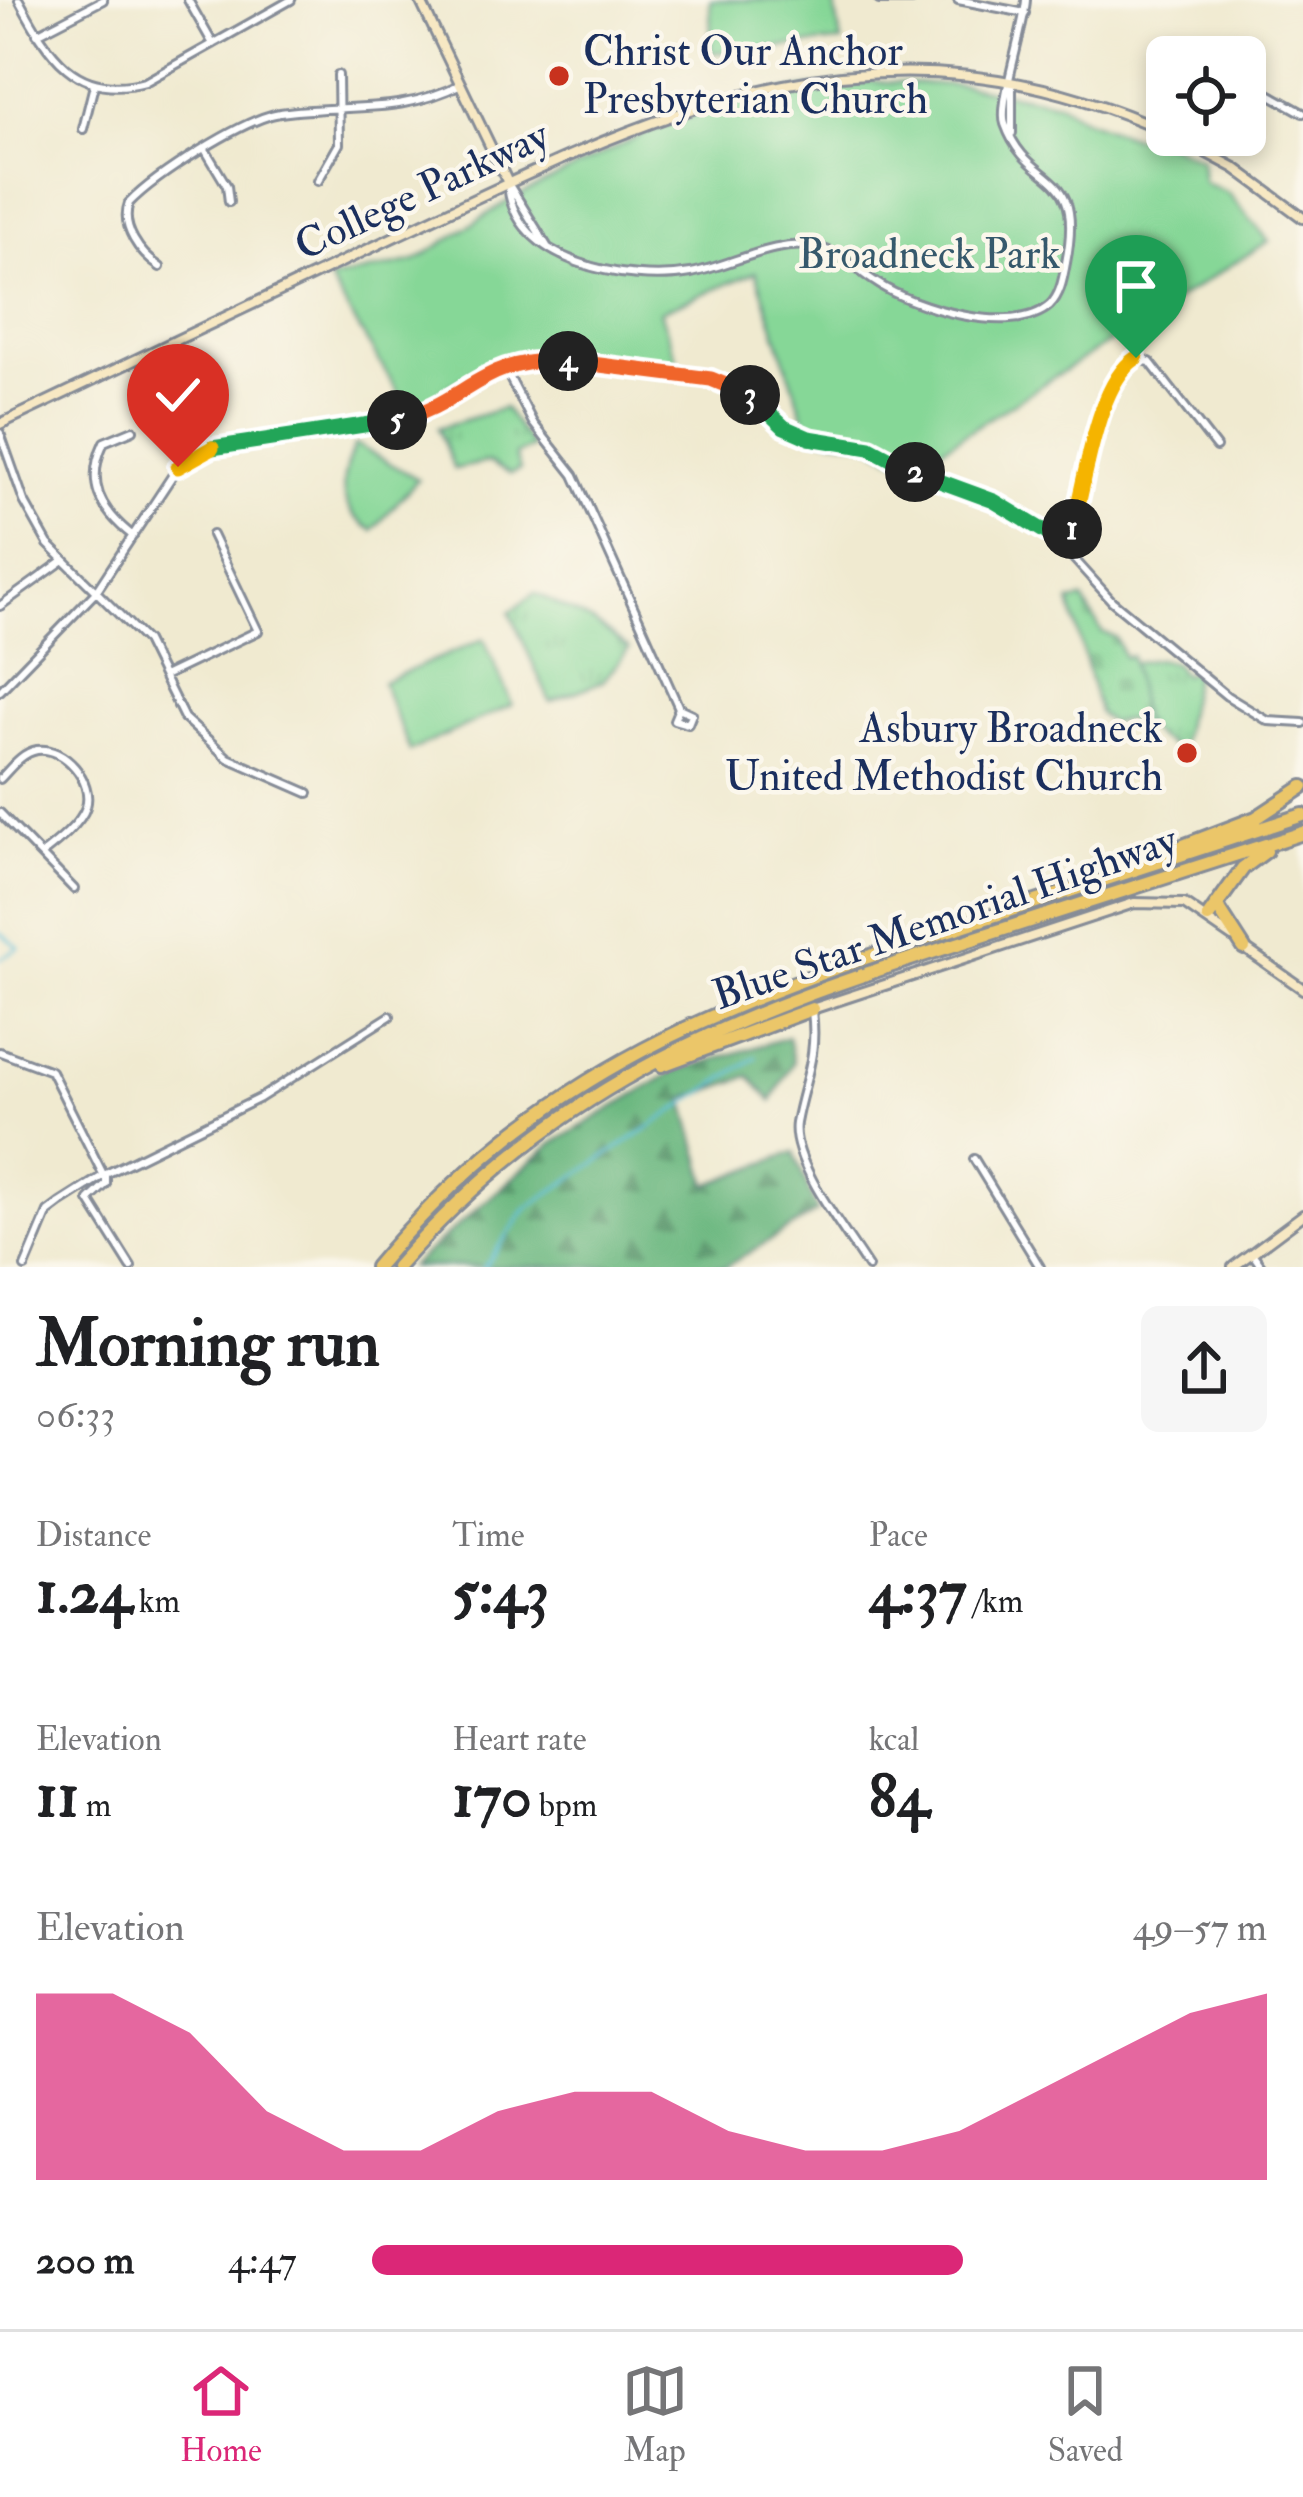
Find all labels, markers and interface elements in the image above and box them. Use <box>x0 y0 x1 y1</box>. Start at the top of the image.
place label: Christ Our Anchor Presbyterian Church <box>583 26 928 126</box>
map controls <box>1146 36 1266 156</box>
button: locate <box>1146 36 1266 156</box>
marker: Christ Our Anchor Presbyterian Church <box>546 63 572 89</box>
street label: College Parkway <box>287 109 558 272</box>
park label: Broadneck Park <box>798 229 1060 281</box>
pin <box>1085 235 1187 358</box>
icon: arrive <box>1103 253 1169 319</box>
pin: 4 <box>538 331 598 391</box>
text: 4 <box>559 340 577 381</box>
pin <box>127 344 229 467</box>
icon: check <box>145 362 211 428</box>
pin: 3 <box>720 365 780 425</box>
text: 3 <box>744 374 756 415</box>
pin: 5 <box>367 390 427 450</box>
text: 5 <box>390 399 404 440</box>
pin: 2 <box>885 442 945 502</box>
text: 2 <box>907 451 923 492</box>
pin: 1 <box>1042 499 1102 559</box>
text: 1 <box>1066 508 1078 549</box>
place label: Asbury Broadneck United Methodist Church <box>725 703 1163 803</box>
marker: Asbury Broadneck United Methodist Church <box>1174 740 1200 766</box>
street label: Blue Star Memorial Highway <box>706 814 1184 1022</box>
text: Morning run <box>36 1303 380 1386</box>
button: share <box>1141 1306 1267 1432</box>
text: 06:33 <box>36 1390 115 1439</box>
text: Distance <box>36 1515 151 1556</box>
text: Time <box>452 1515 524 1556</box>
text: Pace <box>869 1515 928 1556</box>
text: 1.24 <box>36 1556 132 1631</box>
text: 5:43 <box>452 1556 549 1631</box>
text: 4:37 <box>869 1556 966 1631</box>
text: km <box>132 1581 180 1622</box>
text: /km <box>966 1581 1023 1622</box>
text: Elevation <box>36 1719 162 1760</box>
text: Heart rate <box>452 1719 587 1760</box>
text: kcal <box>869 1719 919 1760</box>
text: 11 <box>36 1760 79 1835</box>
text: 170 <box>452 1760 532 1835</box>
text: 84 <box>869 1760 929 1835</box>
text: m <box>79 1785 111 1826</box>
text: bpm <box>532 1785 597 1826</box>
text: Elevation <box>36 1903 185 1952</box>
text: 49–57 m <box>1133 1903 1267 1952</box>
text: 200 m <box>36 2236 134 2285</box>
text: 4:47 <box>228 2236 297 2285</box>
tab: Home <box>180 2358 262 2471</box>
tab: Map <box>622 2358 688 2471</box>
tab: Saved <box>1048 2358 1123 2471</box>

